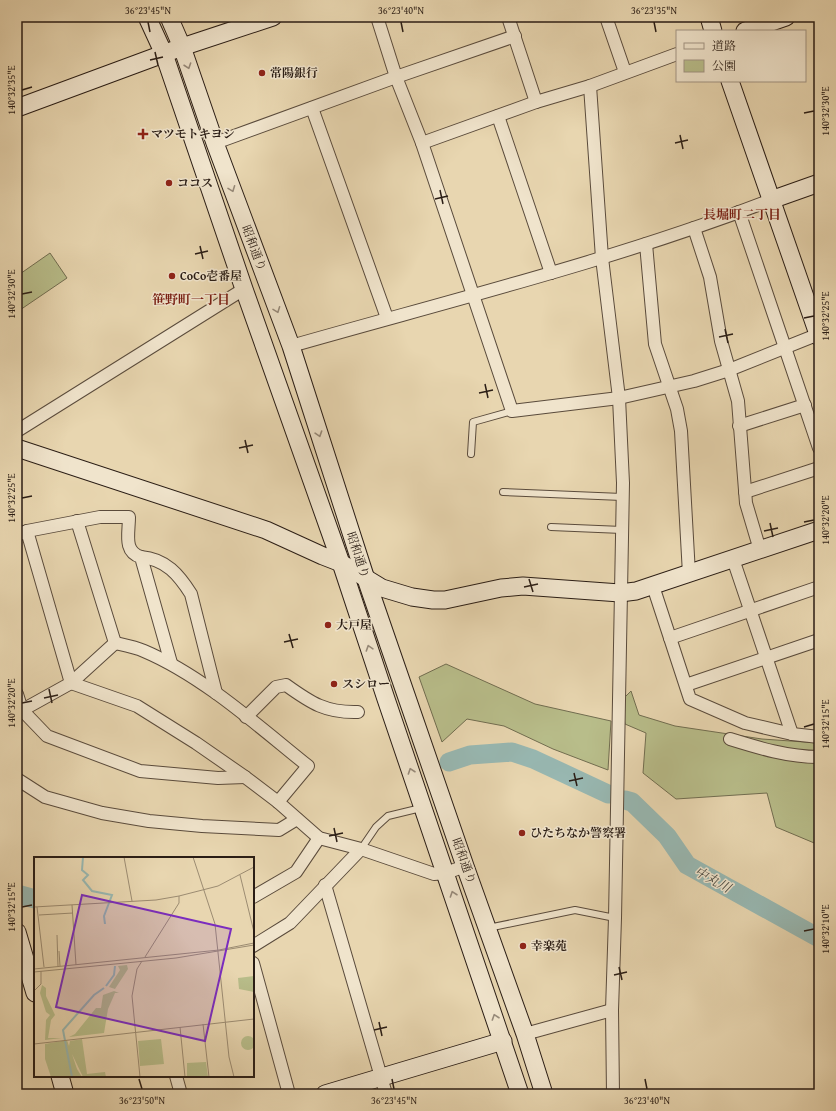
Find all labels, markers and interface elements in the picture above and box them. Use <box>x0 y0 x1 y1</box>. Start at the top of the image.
text: 36°23'45"N <box>125 3 171 18</box>
text: 36°23'40"N <box>378 3 424 18</box>
text: 36°23'35"N <box>631 3 677 18</box>
legend <box>676 30 806 82</box>
text: 道路 <box>712 37 736 54</box>
text: 公園 <box>712 57 736 74</box>
one-way arrow <box>184 63 192 70</box>
place label: 常陽銀行 <box>270 64 318 81</box>
text: 140°32'35"E <box>4 65 19 115</box>
marker: 常陽銀行 <box>257 68 267 78</box>
text: 140°32'30"E <box>818 86 833 136</box>
place label: マツモトキヨシ <box>151 125 235 142</box>
marker: マツモトキヨシ <box>138 129 148 139</box>
place label: ココス <box>177 174 213 191</box>
marker: ココス <box>164 178 174 188</box>
one-way arrow <box>227 185 235 192</box>
district label: 長堀町二丁目 <box>703 205 781 224</box>
street label: 昭和通り <box>238 222 271 273</box>
place label: CoCo壱番屋 <box>180 267 242 284</box>
text: 140°32'30"E <box>4 269 19 319</box>
marker: CoCo壱番屋 <box>167 271 177 281</box>
district label: 笹野町一丁目 <box>152 290 230 309</box>
text: 140°32'25"E <box>818 291 833 341</box>
one-way arrow <box>273 307 281 314</box>
one-way arrow <box>314 430 323 437</box>
text: 140°32'25"E <box>4 473 19 523</box>
text: 140°32'20"E <box>818 495 833 545</box>
street label: 昭和通り <box>343 529 374 580</box>
place label: 大戸屋 <box>336 616 372 633</box>
marker: 大戸屋 <box>323 620 333 630</box>
one-way arrow <box>365 645 374 652</box>
place label: スシロー <box>342 675 390 692</box>
text: 140°32'20"E <box>4 678 19 728</box>
marker: スシロー <box>329 679 339 689</box>
text: 140°32'15"E <box>818 699 833 749</box>
one-way arrow <box>407 768 415 775</box>
place label: ひたちなか警察署 <box>530 824 626 841</box>
marker: ひたちなか警察署 <box>517 828 527 838</box>
street label: 昭和通り <box>448 835 481 886</box>
inset map <box>34 857 254 1077</box>
water label: 中丸川 <box>691 862 736 898</box>
text: 140°32'15"E <box>4 882 19 932</box>
one-way arrow <box>449 891 458 898</box>
text: 140°32'10"E <box>818 904 833 954</box>
place label: 幸楽苑 <box>531 937 567 954</box>
marker: 幸楽苑 <box>518 941 528 951</box>
one-way arrow <box>491 1014 499 1021</box>
text: 36°23'50"N <box>119 1093 165 1108</box>
text: 36°23'45"N <box>371 1093 417 1108</box>
text: 36°23'40"N <box>624 1093 670 1108</box>

